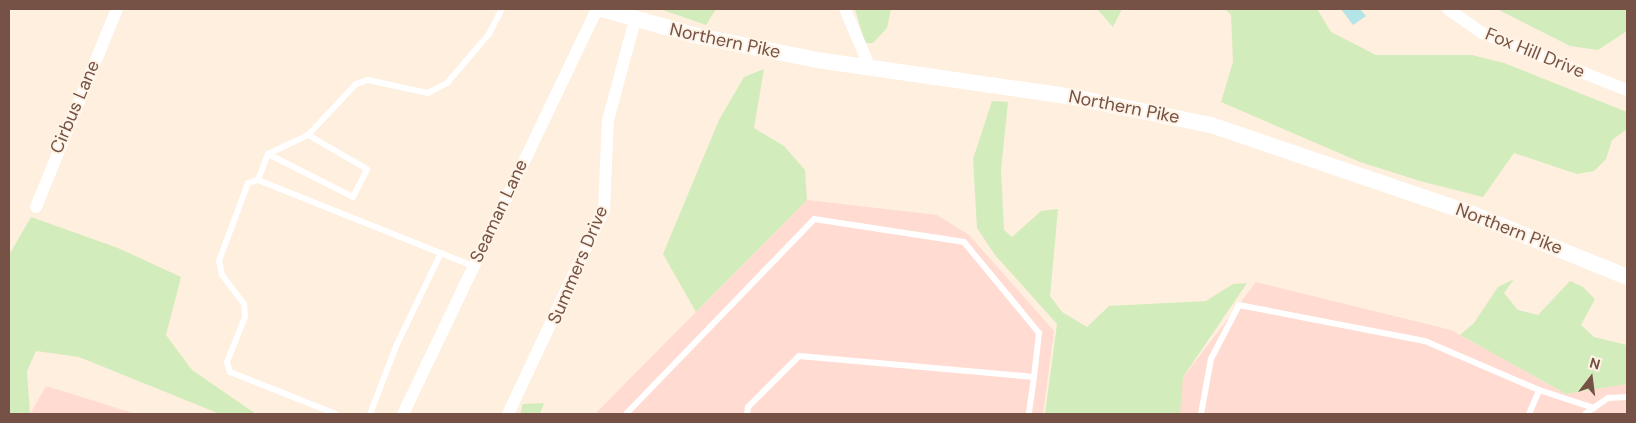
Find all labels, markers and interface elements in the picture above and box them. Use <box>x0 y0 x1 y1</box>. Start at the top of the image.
street label: Northern Pike <box>668 19 782 63</box>
street label: Fox Hill Drive <box>1482 23 1588 83</box>
street label: Cirbus Lane <box>46 57 104 157</box>
street label: Northern Pike <box>1067 86 1181 128</box>
street label: Seaman Lane <box>466 156 532 266</box>
street label: Northern Pike <box>1453 199 1565 259</box>
street label: Summers Drive <box>543 203 613 327</box>
north arrow <box>1566 353 1616 403</box>
text: N <box>1588 353 1602 374</box>

